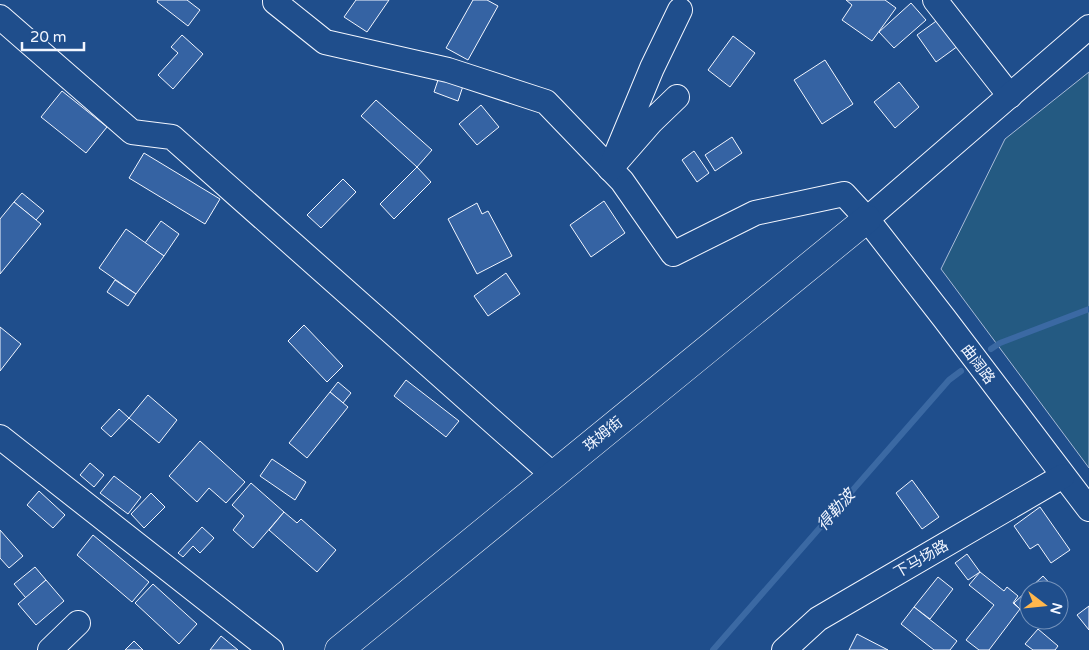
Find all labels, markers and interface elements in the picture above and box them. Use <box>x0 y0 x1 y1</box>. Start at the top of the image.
scale bar <box>22 20 85 52</box>
text: 20 m <box>30 28 67 46</box>
street label: 曲阔路 <box>957 341 999 387</box>
street label: 珠姆街 <box>580 413 626 455</box>
water label: 得勒波 <box>813 483 861 535</box>
street label: 下马场路 <box>891 536 951 582</box>
north arrow <box>1019 580 1069 630</box>
text: N <box>1046 601 1066 616</box>

